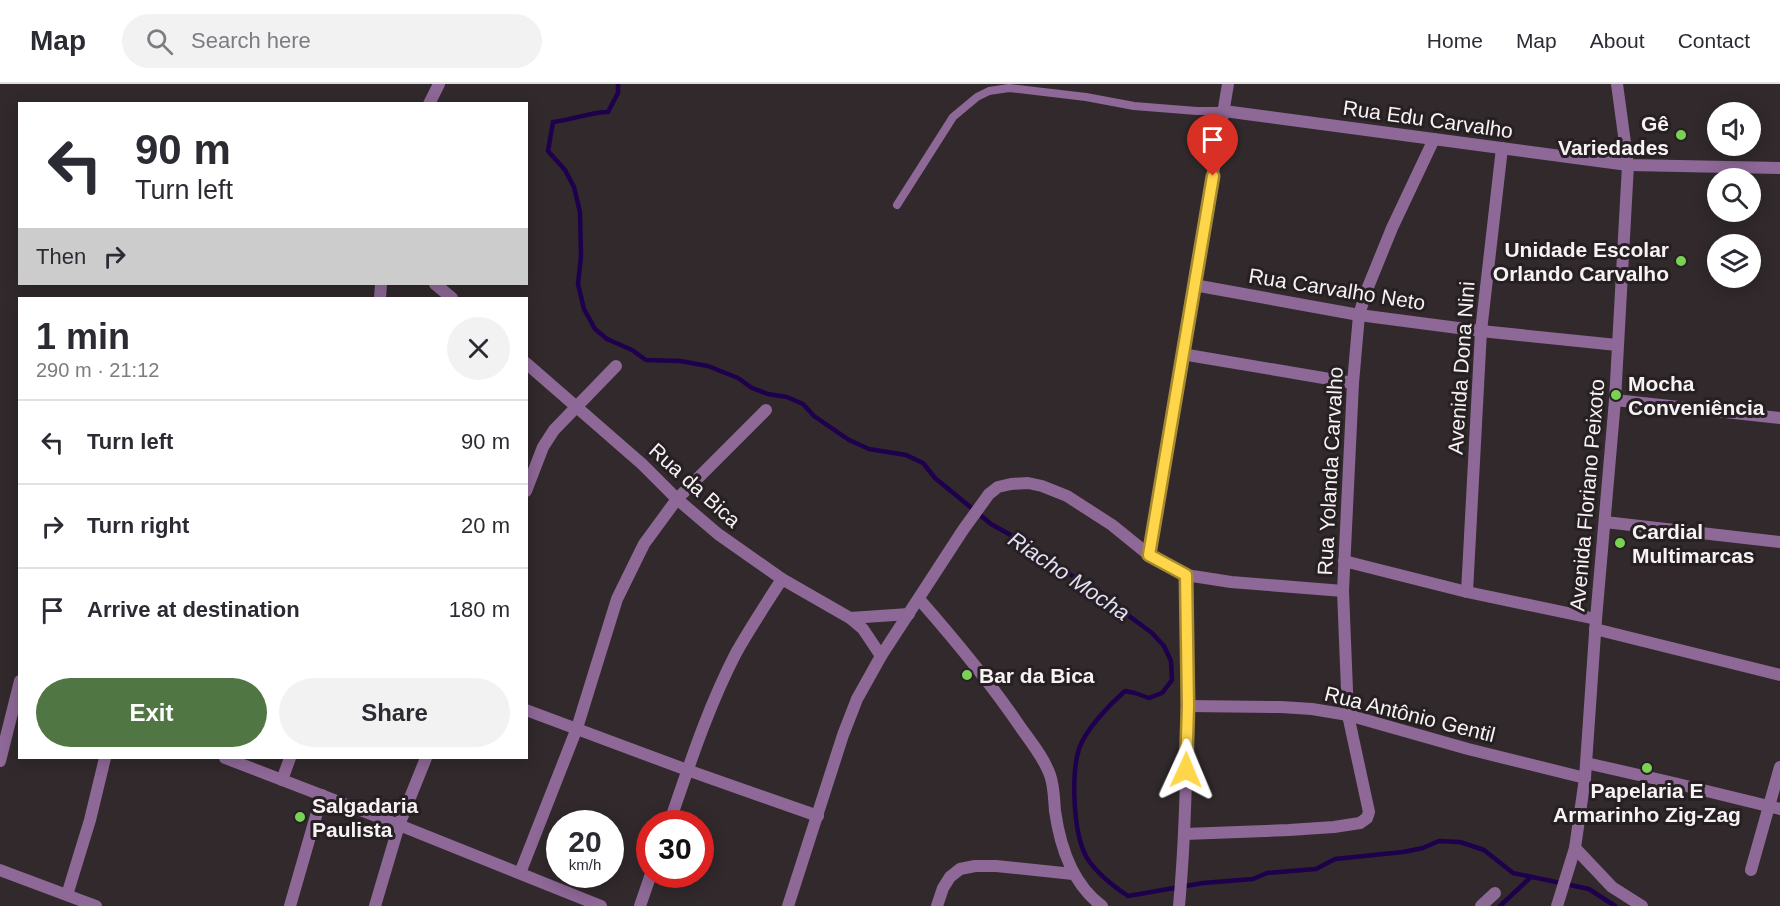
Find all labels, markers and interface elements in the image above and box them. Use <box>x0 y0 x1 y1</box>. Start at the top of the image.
search box <box>122 14 542 68</box>
text: Map <box>30 25 86 56</box>
icon: search <box>143 25 176 58</box>
text: Search here <box>191 28 311 53</box>
text: Home <box>1427 29 1483 52</box>
text: Map <box>1516 29 1557 52</box>
text: About <box>1590 29 1645 52</box>
text: Contact <box>1678 29 1750 52</box>
street label: Rua Edu Carvalho <box>1341 96 1515 142</box>
map controls <box>1707 102 1761 288</box>
button: sound <box>1707 102 1761 156</box>
place label: Gê Variedades <box>1558 112 1669 159</box>
pin <box>1187 114 1238 176</box>
icon: arrive <box>1196 123 1229 156</box>
icon: left <box>36 126 114 204</box>
text: 90 m <box>135 126 231 173</box>
marker: Gê Variedades <box>1674 128 1688 142</box>
button: search <box>1707 168 1761 222</box>
text: Turn left <box>135 175 233 205</box>
button: layers <box>1707 234 1761 288</box>
place label: Unidade Escolar Orlando Carvalho <box>1493 238 1669 285</box>
icon: right <box>98 240 131 273</box>
text: Then <box>36 244 86 269</box>
marker: Unidade Escolar Orlando Carvalho <box>1674 254 1688 268</box>
street label: Rua Carvalho Neto <box>1247 264 1427 314</box>
street label: Avenida Dona Nini <box>1443 281 1479 455</box>
text: 1 min <box>36 316 130 357</box>
button: close <box>447 317 510 380</box>
text: 290 m · 21:12 <box>36 359 159 381</box>
street label: Rua Yolanda Carvalho <box>1313 366 1347 576</box>
place label: Mocha Conveniência <box>1628 372 1765 419</box>
street label: Avenida Floriano Peixoto <box>1565 378 1609 612</box>
marker: Mocha Conveniência <box>1609 388 1623 402</box>
icon: left <box>36 426 69 459</box>
text: Turn left <box>87 429 173 454</box>
text: 90 m <box>461 429 510 454</box>
street label: Rua da Bica <box>645 438 745 532</box>
icon: right <box>36 510 69 543</box>
text: Turn right <box>87 513 189 538</box>
text: 20 m <box>461 513 510 538</box>
place label: Cardial Multimarcas <box>1632 520 1755 567</box>
water label: Riacho Mocha <box>1004 526 1134 626</box>
marker: Cardial Multimarcas <box>1613 536 1627 550</box>
icon: arrive <box>36 594 69 627</box>
text: Arrive at destination <box>87 597 300 622</box>
text: 180 m <box>449 597 510 622</box>
place label: Bar da Bica <box>979 664 1095 687</box>
marker: Bar da Bica <box>960 668 974 682</box>
button: Exit <box>36 678 267 747</box>
button: Share <box>279 678 510 747</box>
street label: Rua Antônio Gentil <box>1322 682 1498 746</box>
position arrow <box>1154 738 1218 802</box>
marker: Papelaria E Armarinho Zig-Zag <box>1640 761 1654 775</box>
place label: Papelaria E Armarinho Zig-Zag <box>1553 779 1741 826</box>
place label: Salgadaria Paulista <box>312 794 419 841</box>
marker: Salgadaria Paulista <box>293 810 307 824</box>
speed limit sign: 30 <box>636 810 714 888</box>
text: 20 <box>568 825 602 858</box>
text: km/h <box>569 856 601 873</box>

